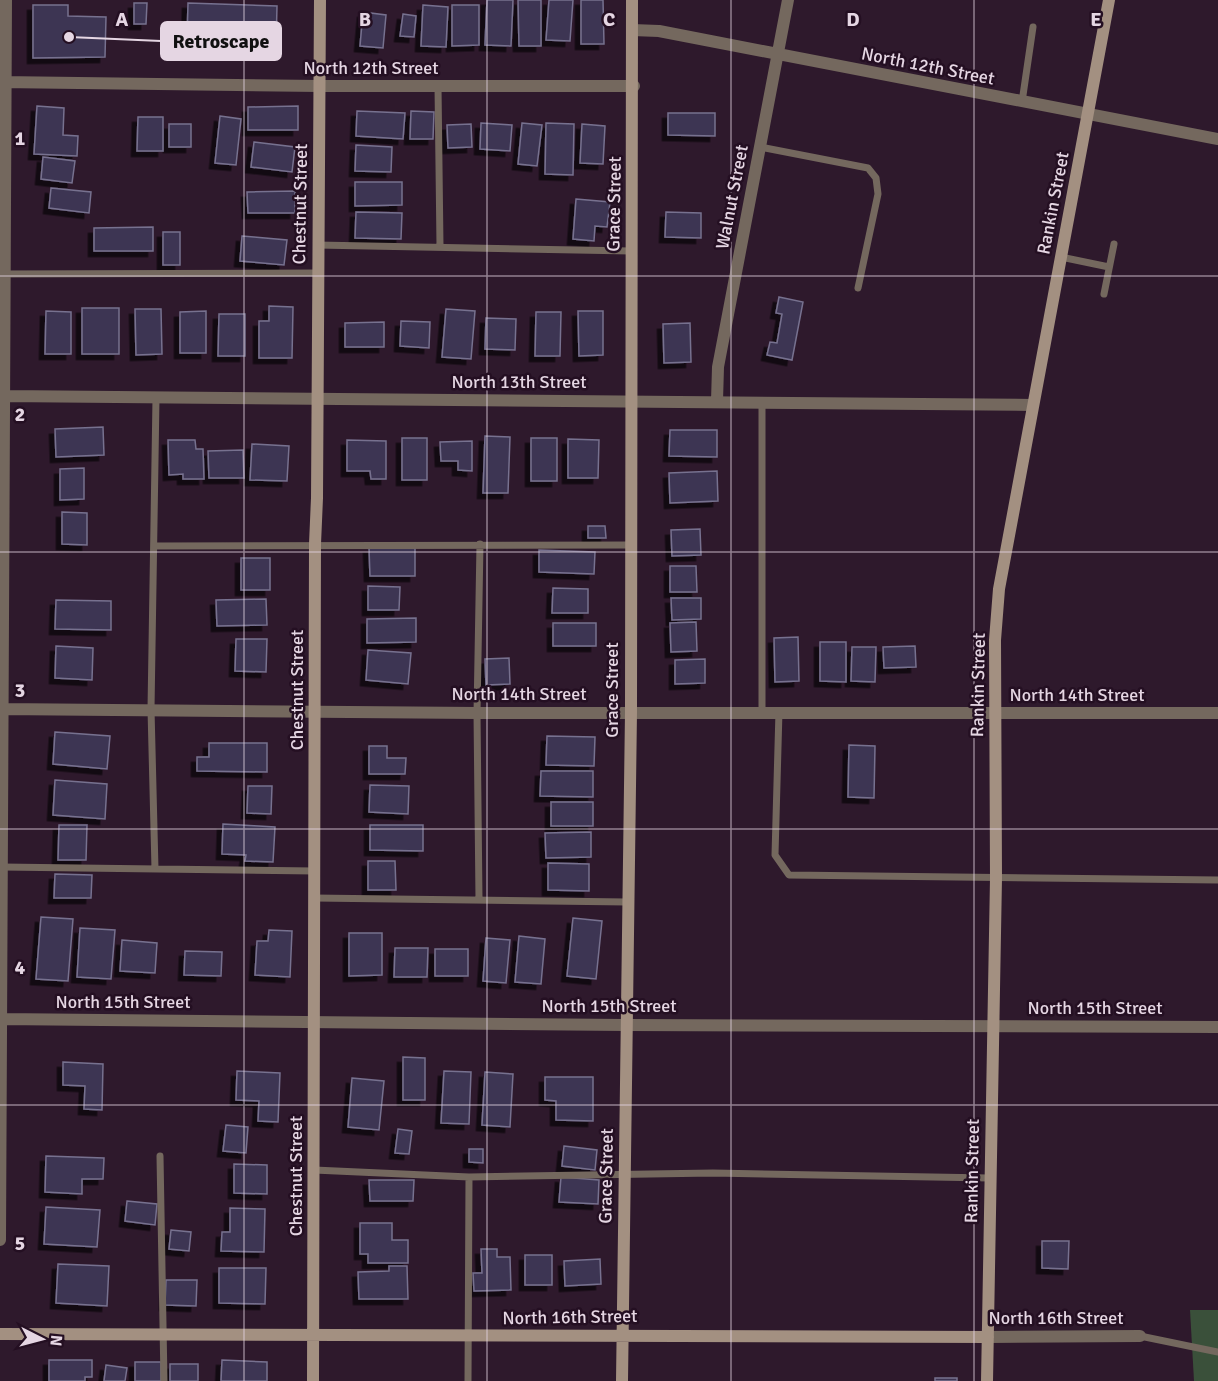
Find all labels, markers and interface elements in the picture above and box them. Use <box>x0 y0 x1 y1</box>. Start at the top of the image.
text: A <box>116 7 129 32</box>
text: B <box>359 7 371 32</box>
text: C <box>603 7 615 32</box>
text: D <box>846 7 860 32</box>
text: E <box>1090 7 1102 32</box>
callout: Retroscape <box>161 22 281 60</box>
text: Retroscape <box>173 29 269 54</box>
street label: North 12th Street <box>860 42 996 90</box>
street label: North 12th Street <box>303 57 439 79</box>
text: 1 <box>15 126 26 151</box>
street label: Chestnut Street <box>288 143 312 265</box>
street label: Walnut Street <box>711 143 753 251</box>
street label: Rankin Street <box>1032 150 1074 256</box>
street label: Grace Street <box>602 156 626 252</box>
street label: North 13th Street <box>451 371 587 393</box>
text: 2 <box>15 402 25 427</box>
street label: Chestnut Street <box>286 630 308 750</box>
street label: Rankin Street <box>966 633 990 737</box>
street label: Grace Street <box>601 642 623 738</box>
text: 3 <box>15 678 25 703</box>
street label: North 14th Street <box>451 683 587 705</box>
street label: North 14th Street <box>1009 684 1145 706</box>
text: 4 <box>15 955 26 980</box>
street label: North 15th Street <box>55 991 191 1013</box>
street label: North 15th Street <box>541 995 677 1017</box>
street label: North 15th Street <box>1027 997 1163 1019</box>
street label: Chestnut Street <box>285 1116 307 1236</box>
street label: Rankin Street <box>960 1119 984 1223</box>
street label: Grace Street <box>594 1128 618 1224</box>
text: 5 <box>15 1231 25 1256</box>
street label: North 16th Street <box>502 1305 638 1329</box>
street label: North 16th Street <box>988 1307 1124 1329</box>
north arrow <box>12 1309 72 1369</box>
text: N <box>45 1334 66 1347</box>

